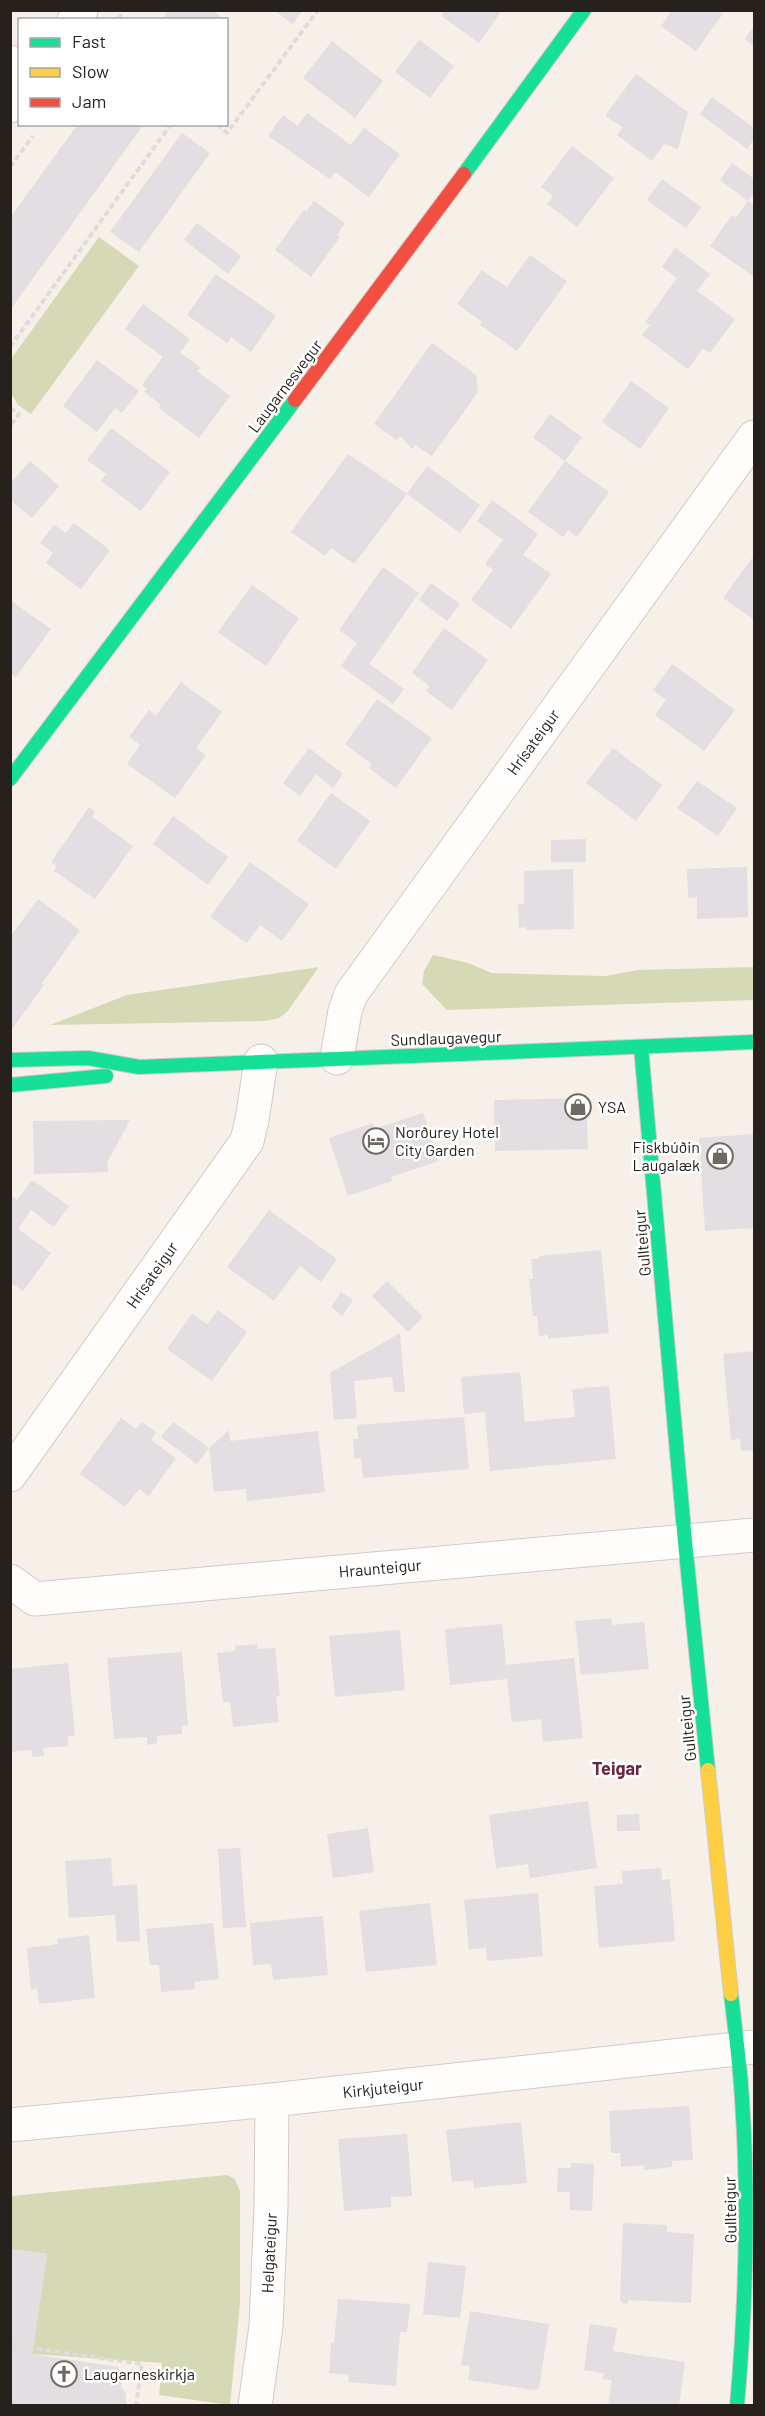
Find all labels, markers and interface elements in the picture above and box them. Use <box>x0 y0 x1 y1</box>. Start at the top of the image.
legend <box>18 18 228 126</box>
text: Fast <box>72 30 106 52</box>
text: Slow <box>72 60 109 82</box>
text: Jam <box>72 90 106 112</box>
street label: Laugarnesvegur <box>244 335 326 436</box>
street label: Hrísateigur <box>502 705 563 778</box>
street label: Sundlaugavegur <box>390 1026 502 1049</box>
shop icon: YSA <box>563 1092 593 1122</box>
place label: YSA <box>598 1097 626 1116</box>
place label: Norðurey Hotel City Garden <box>395 1122 499 1159</box>
hotel icon: Norðurey Hotel City Garden <box>361 1126 391 1156</box>
place label: Fiskbúðin Laugalæk <box>632 1137 700 1174</box>
shop icon: Fiskbúðin Laugalæk <box>705 1141 735 1171</box>
street label: Gullteigur <box>629 1209 654 1277</box>
street label: Hrísateigur <box>122 1238 181 1312</box>
street label: Hraunteigur <box>338 1554 422 1581</box>
street label: Gullteigur <box>674 1694 699 1762</box>
district label: Teigar <box>592 1757 642 1779</box>
street label: Kirkjuteigur <box>341 2074 425 2101</box>
street label: Gullteigur <box>719 2176 740 2244</box>
street label: Helgateigur <box>257 2212 280 2294</box>
church icon: Laugarneskirkja <box>49 2359 79 2389</box>
place label: Laugarneskirkja <box>84 2364 195 2383</box>

